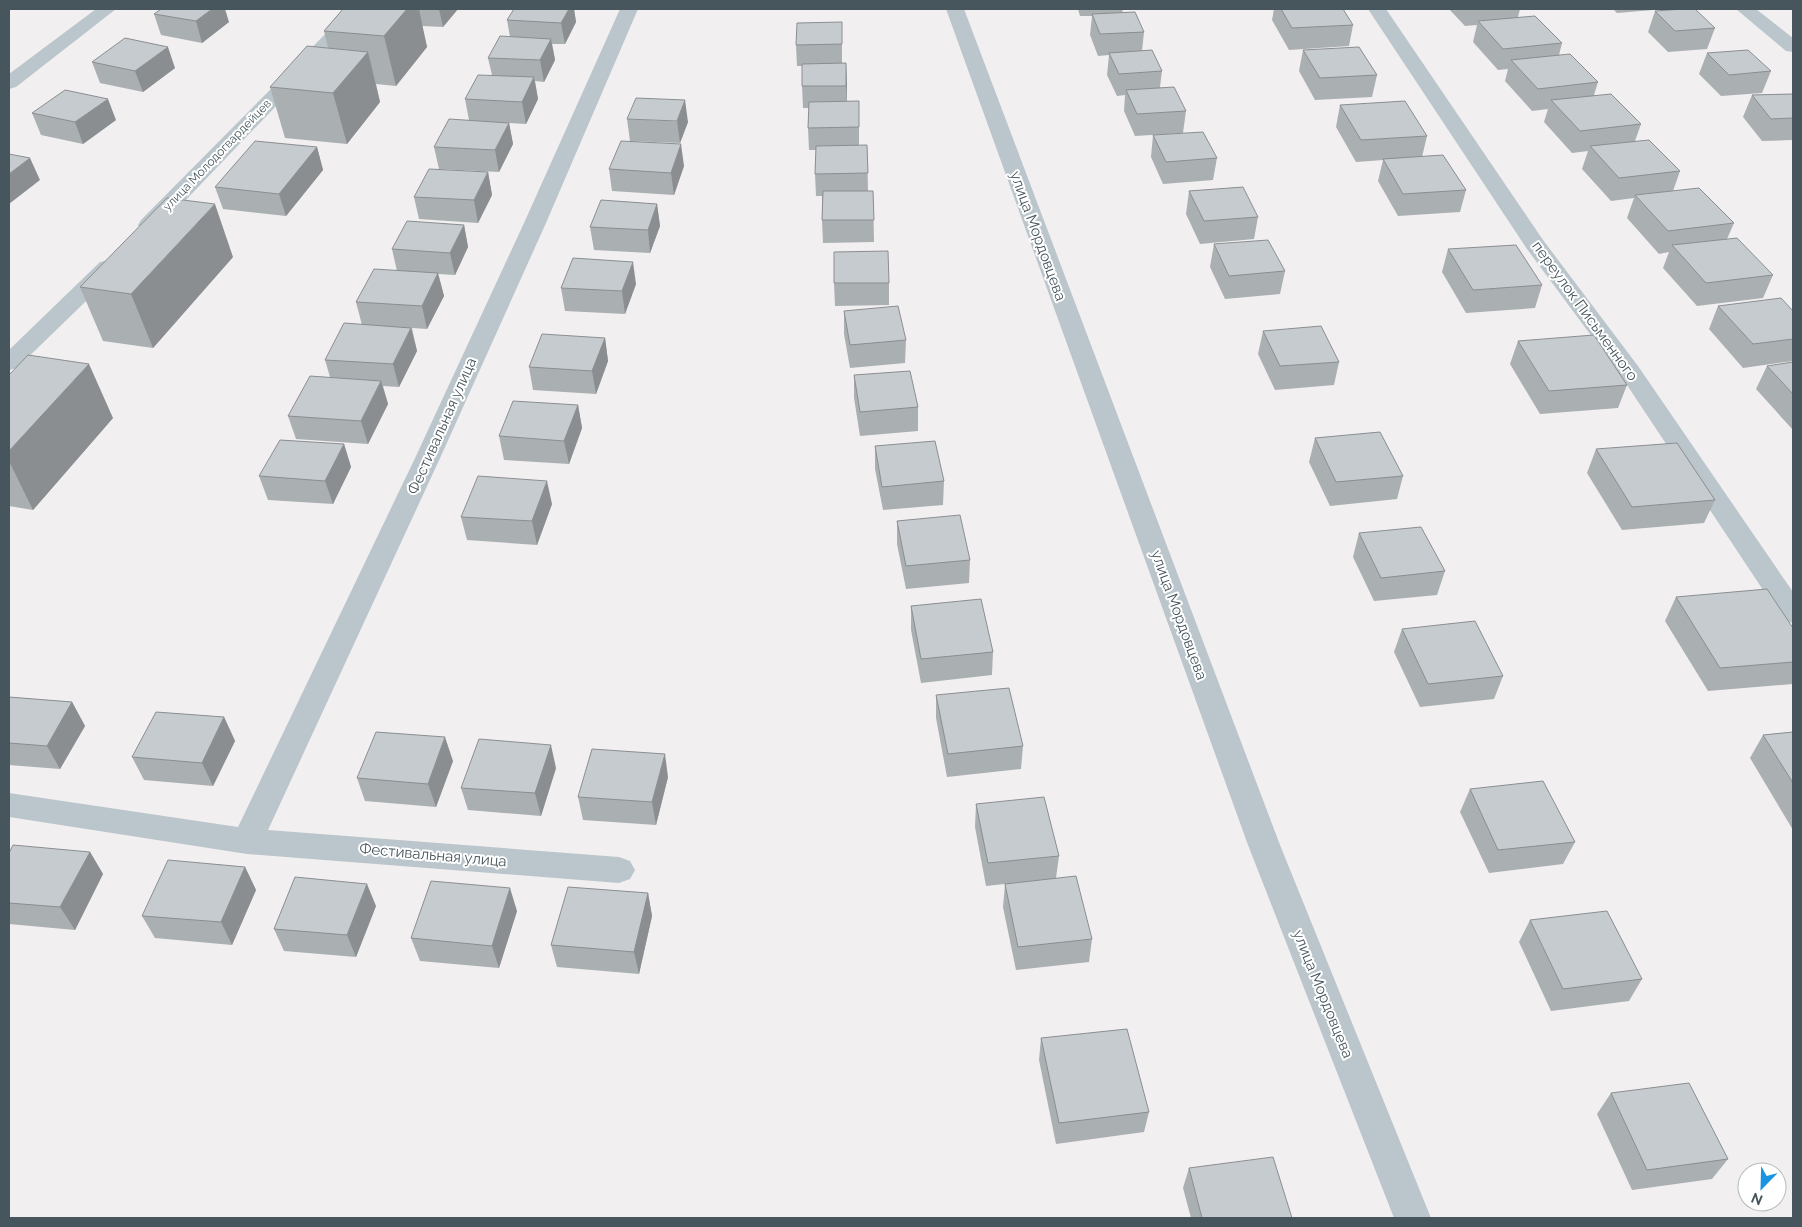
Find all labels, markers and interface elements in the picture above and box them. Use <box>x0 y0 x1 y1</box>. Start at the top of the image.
street label: улица Молодогвардейцев <box>160 96 274 214</box>
street label: улица Мордовцева <box>1006 169 1070 303</box>
street label: переулок Письменного <box>1528 238 1642 384</box>
street label: Фестивальная улица <box>404 355 480 497</box>
street label: улица Мордовцева <box>1147 548 1211 682</box>
street label: Фестивальная улица <box>359 840 507 870</box>
street label: улица Мордовцева <box>1289 927 1357 1061</box>
north arrow <box>1737 1162 1787 1212</box>
text: N <box>1749 1190 1765 1208</box>

